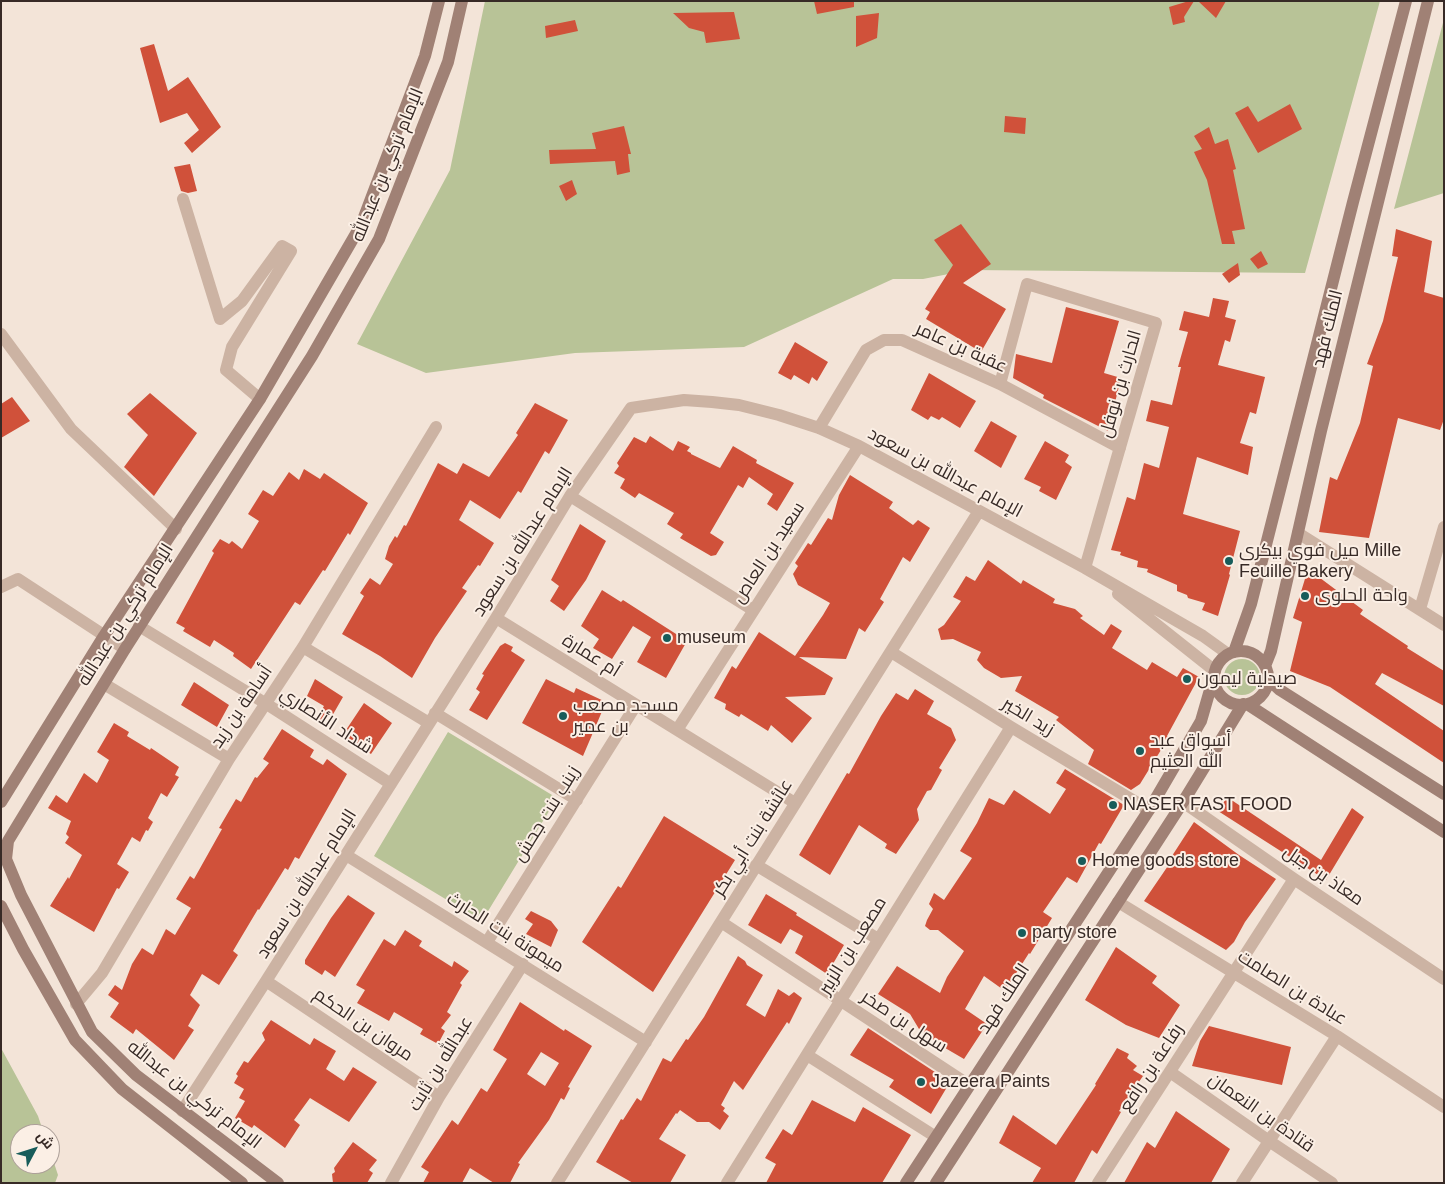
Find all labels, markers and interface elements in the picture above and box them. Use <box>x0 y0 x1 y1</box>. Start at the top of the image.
street label: الإمام تركي بن عبدالله <box>347 85 429 245</box>
street label: الملك فهد <box>1308 288 1348 370</box>
street label: عقبة بن عامر <box>912 318 1010 378</box>
street label: الحارث بن نوفل <box>1095 328 1147 440</box>
street label: الإمام عبدالله بن سعود <box>864 423 1026 523</box>
street label: الإمام عبدالله بن سعود <box>468 463 578 621</box>
street label: سعيد بن العاص <box>728 498 810 608</box>
street label: الإمام تركي بن عبدالله <box>73 540 179 690</box>
place label: ميل فوي بيكري Mille Feuille Bakery <box>1239 540 1401 582</box>
marker: ميل فوي بيكري Mille Feuille Bakery <box>1223 555 1235 567</box>
place label: واحة الحلوى <box>1315 585 1408 607</box>
marker: واحة الحلوى <box>1299 590 1311 602</box>
place label: museum <box>677 627 746 649</box>
street label: أم عمارة <box>558 630 624 682</box>
marker: museum <box>661 632 673 644</box>
street label: أسامة بن زيد <box>206 662 278 752</box>
place label: صيدلية ليمون <box>1197 668 1297 690</box>
marker: صيدلية ليمون <box>1181 673 1193 685</box>
street label: شداد الأنصاري <box>276 683 376 759</box>
street label: زيد الخير <box>998 693 1058 741</box>
place label: مسجد مصعب بن عمير <box>573 695 679 738</box>
marker: مسجد مصعب بن عمير <box>557 710 569 722</box>
place label: أسواق عبد الله العثيم <box>1150 730 1231 772</box>
marker: أسواق عبد الله العثيم <box>1134 745 1146 757</box>
street label: زينب بنت جحش <box>509 762 585 866</box>
street label: عائشة بنت أبي بكر <box>708 775 798 901</box>
place label: NASER FAST FOOD <box>1123 794 1292 816</box>
marker: NASER FAST FOOD <box>1107 799 1119 811</box>
street label: الإمام عبدالله بن سعود <box>252 805 362 963</box>
street label: معاذ بن جبل <box>1279 841 1367 911</box>
place label: Home goods store <box>1092 850 1239 872</box>
marker: Home goods store <box>1076 855 1088 867</box>
street label: ميمونة بنت الحارث <box>442 888 568 978</box>
street label: مصعب بن الزبير <box>814 893 892 999</box>
place label: party store <box>1032 922 1117 944</box>
marker: party store <box>1016 927 1028 939</box>
street label: عبادة بن الصامت <box>1233 946 1351 1030</box>
street label: الملك فهد <box>973 960 1035 1038</box>
street label: مروان بن الحكم <box>309 984 417 1066</box>
street label: سهل بن صخر <box>857 986 951 1058</box>
street label: عبدالله بن ثابت <box>404 1013 478 1115</box>
street label: رفاعة بن رافع <box>1115 1020 1189 1116</box>
street label: الإمام تركي بن عبدالله <box>123 1036 265 1154</box>
street label: قتادة بن النعمان <box>1204 1069 1318 1157</box>
place label: Jazeera Paints <box>931 1071 1050 1093</box>
marker: Jazeera Paints <box>915 1076 927 1088</box>
north arrow <box>10 1124 60 1174</box>
text: ش <box>34 1128 58 1152</box>

